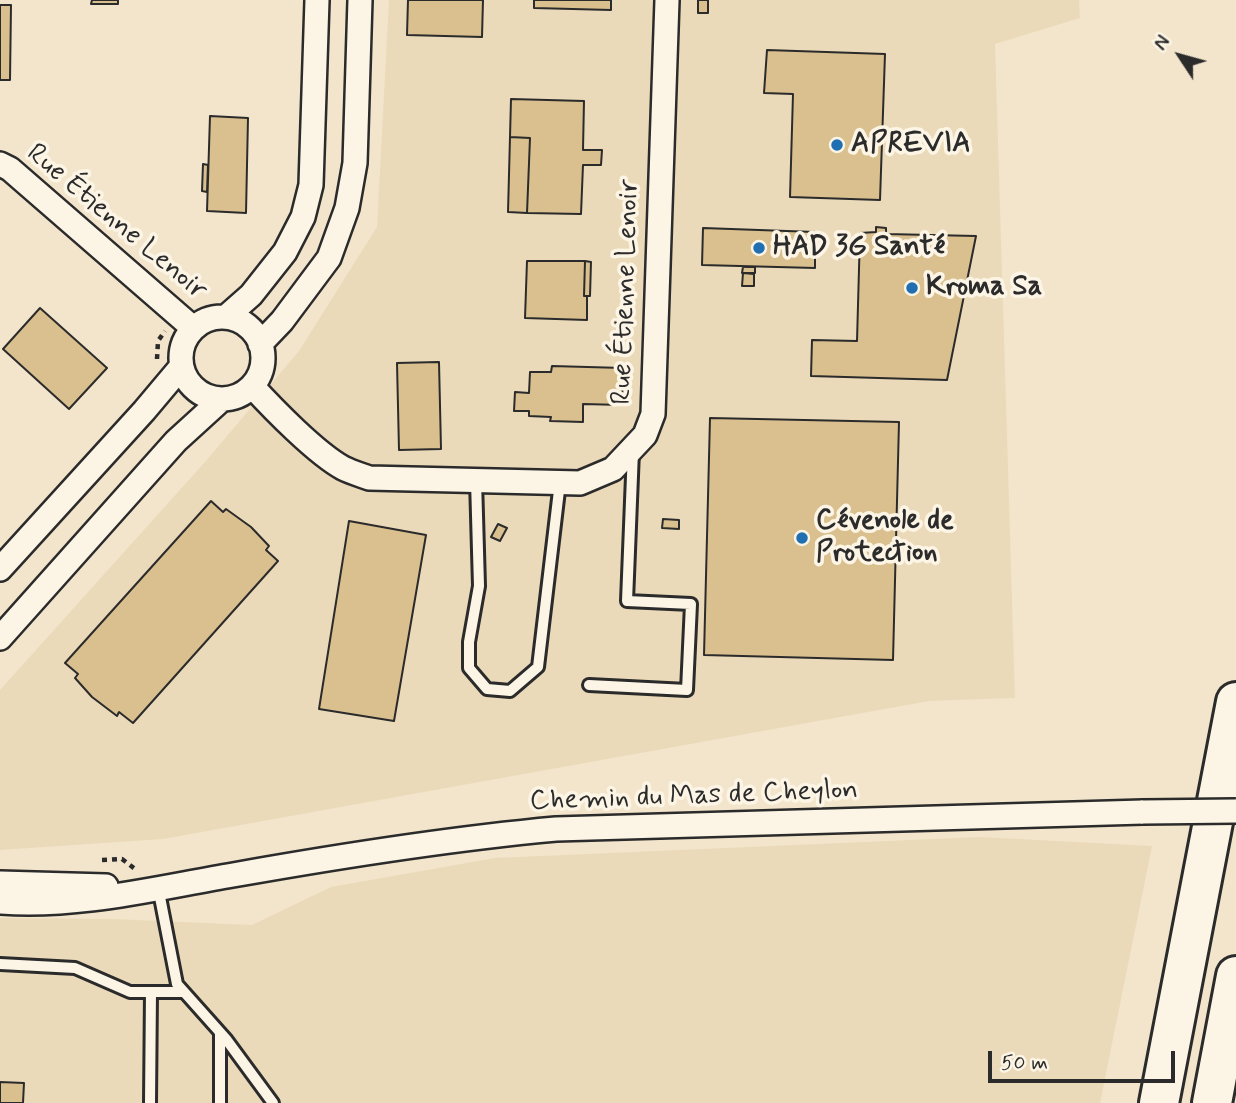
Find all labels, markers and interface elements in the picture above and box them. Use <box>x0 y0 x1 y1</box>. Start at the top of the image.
north arrow <box>1145 21 1215 91</box>
text: N <box>1149 31 1176 56</box>
place label: APREVIA <box>851 128 971 162</box>
marker: APREVIA <box>829 137 845 153</box>
street label: Rue Étienne Lenoir <box>19 138 213 308</box>
street label: Rue Étienne Lenoir <box>606 179 648 405</box>
place label: HAD 3G Santé <box>773 231 945 265</box>
marker: HAD 3G Santé <box>751 240 767 256</box>
place label: Kroma Sa <box>926 271 1042 305</box>
marker: Kroma Sa <box>904 280 920 296</box>
place label: Cévenole de Protection <box>816 505 954 571</box>
marker: Cévenole de Protection <box>794 530 810 546</box>
street label: Chemin du Mas de Cheylon <box>529 774 859 820</box>
scale bar <box>991 1036 1178 1080</box>
text: 50 m <box>1001 1049 1048 1077</box>

